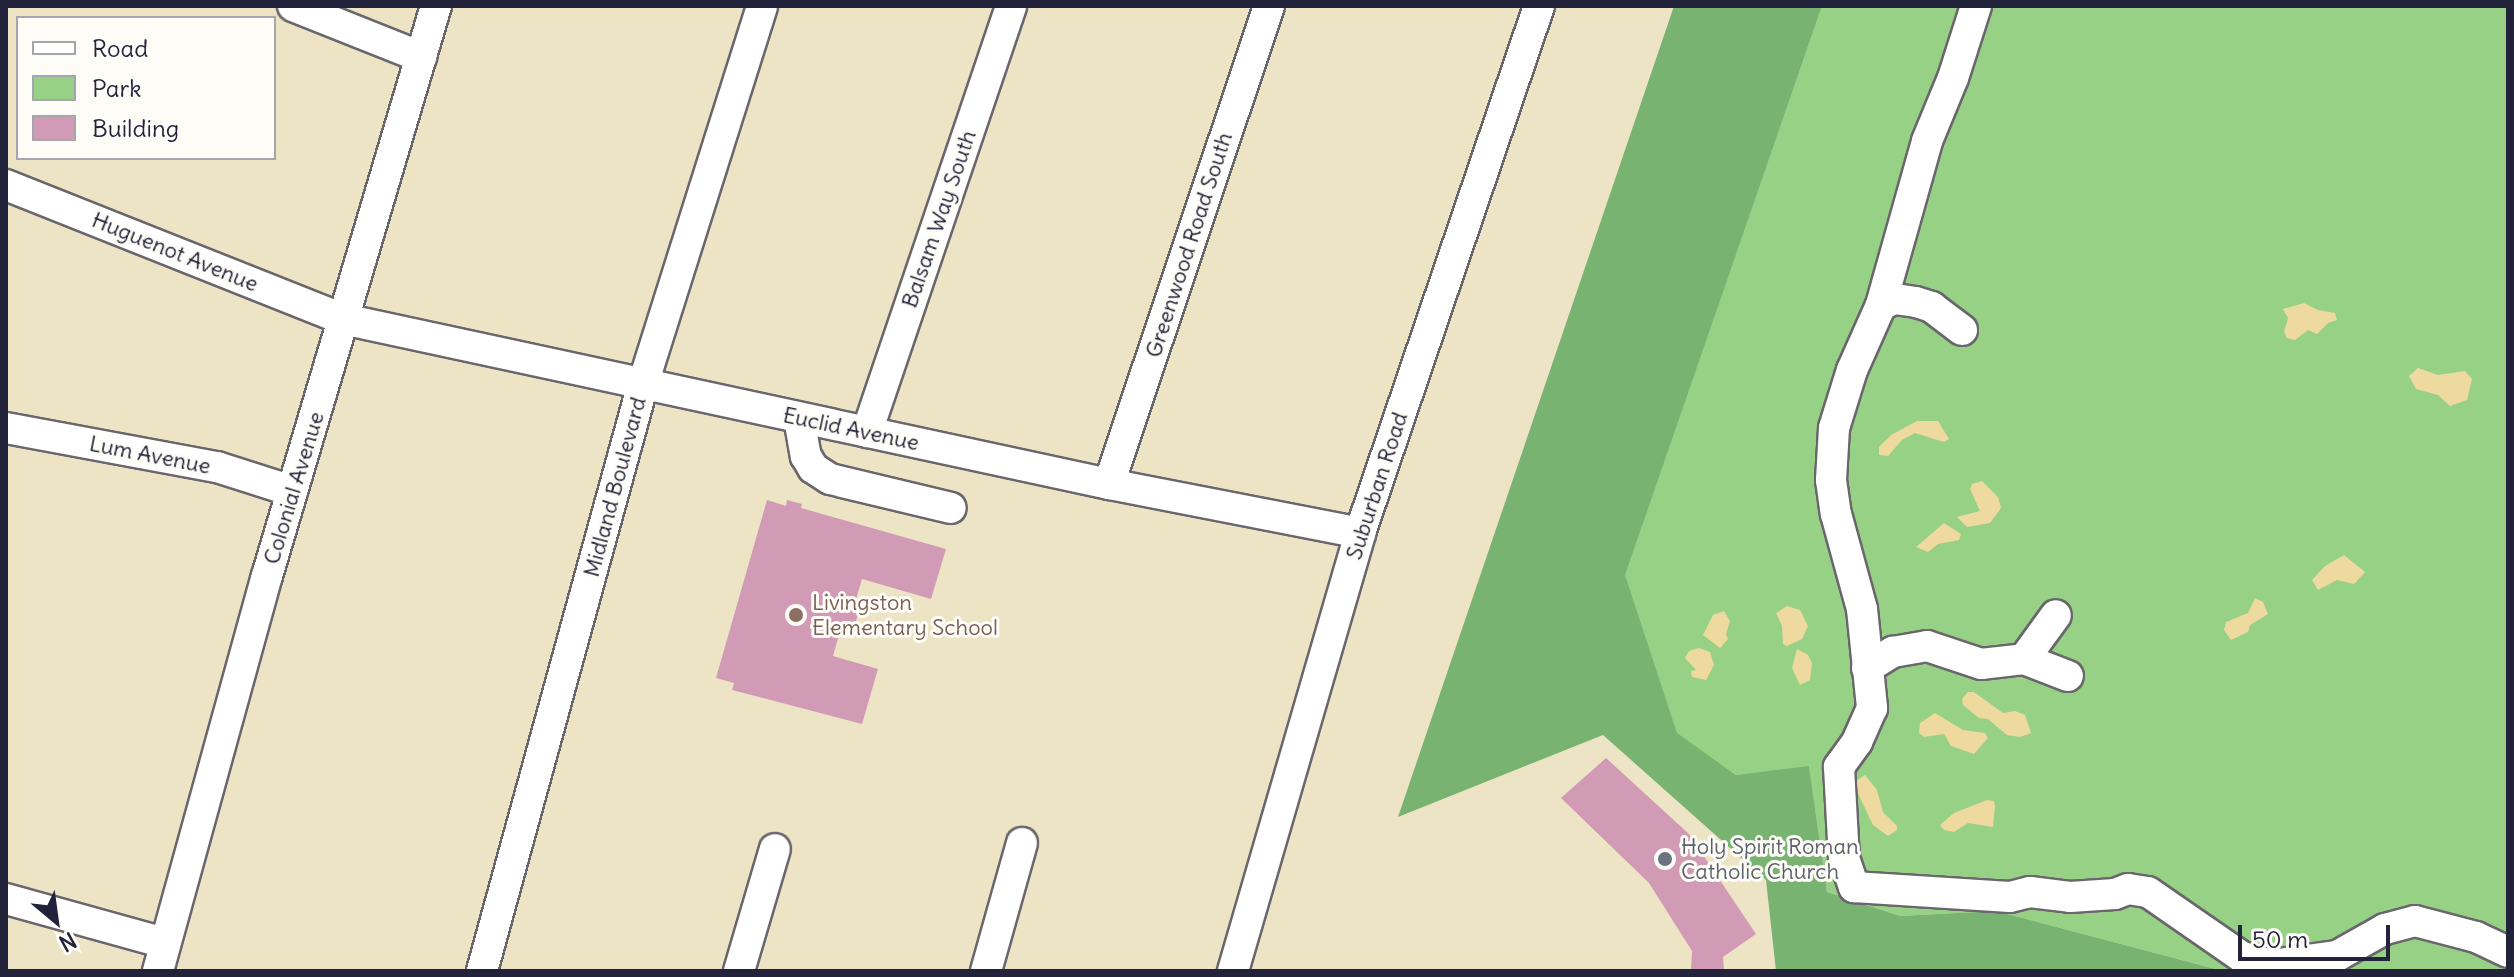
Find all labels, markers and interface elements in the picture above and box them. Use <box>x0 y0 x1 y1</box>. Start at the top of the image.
legend <box>16 16 276 160</box>
text: Road <box>92 33 148 63</box>
text: Park <box>92 73 142 103</box>
text: Building <box>92 113 179 143</box>
street label: Balsam Way South <box>896 127 982 311</box>
street label: Greenwood Road South <box>1140 129 1238 361</box>
street label: Huguenot Avenue <box>88 207 262 297</box>
street label: Midland Boulevard <box>578 394 652 580</box>
street label: Euclid Avenue <box>781 402 921 456</box>
street label: Colonial Avenue <box>258 409 330 567</box>
street label: Suburban Road <box>1341 409 1413 563</box>
street label: Lum Avenue <box>87 430 213 480</box>
place label: Livingston Elementary School <box>812 589 998 640</box>
marker: Livingston Elementary School <box>787 606 805 624</box>
place label: Holy Spirit Roman Catholic Church <box>1681 833 1859 884</box>
marker: Holy Spirit Roman Catholic Church <box>1656 850 1674 868</box>
north arrow <box>16 881 96 961</box>
scale bar <box>2242 909 2394 959</box>
text: 50 m <box>2252 924 2308 954</box>
text: N <box>54 926 81 958</box>

